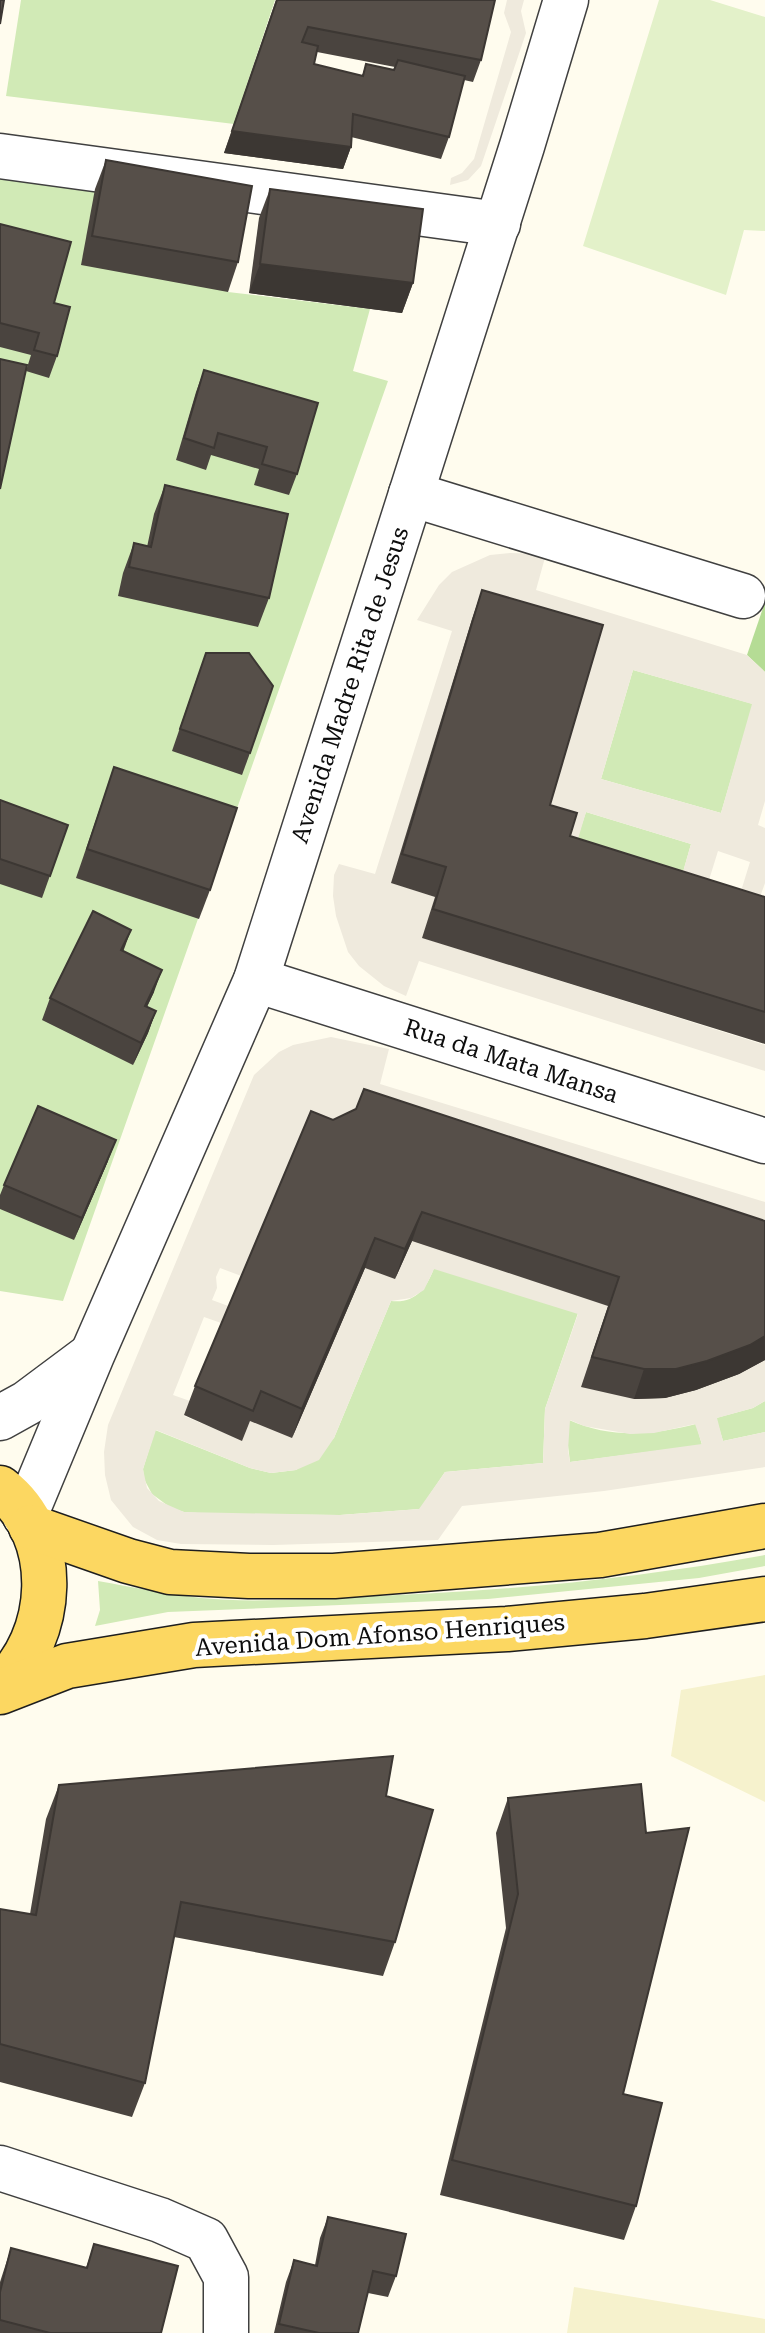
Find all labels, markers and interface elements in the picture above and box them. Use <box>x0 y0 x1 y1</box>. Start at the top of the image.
street label: Avenida Madre Rita de Jesus <box>286 523 414 847</box>
street label: Rua da Mata Mansa <box>400 1013 622 1109</box>
street label: Avenida Dom Afonso Henriques <box>194 1608 566 1662</box>

